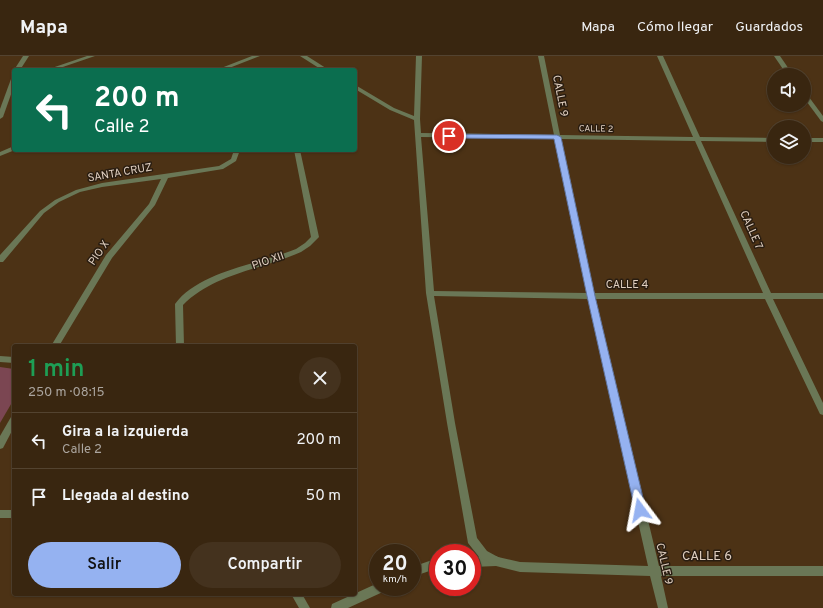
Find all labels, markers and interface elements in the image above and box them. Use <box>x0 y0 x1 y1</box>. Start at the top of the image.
text: Mapa <box>20 16 68 40</box>
text: Mapa <box>581 19 615 36</box>
text: Cómo llegar <box>637 19 713 36</box>
text: Guardados <box>735 19 803 36</box>
map controls <box>767 68 811 164</box>
button: sound <box>767 68 811 112</box>
street label: CALLE 9 <box>549 74 571 118</box>
text: 200 m <box>94 81 180 117</box>
icon: left <box>28 84 80 136</box>
text: Calle 2 <box>94 116 149 139</box>
pin <box>432 119 466 153</box>
button: layers <box>767 120 811 164</box>
street label: CALLE 2 <box>579 123 613 135</box>
icon: arrive <box>438 125 460 147</box>
street label: SANTA CRUZ <box>87 160 153 186</box>
street label: CALLE 7 <box>736 208 766 252</box>
street label: PIO X <box>85 238 113 268</box>
street label: PIO XII <box>250 249 286 273</box>
street label: CALLE 4 <box>606 278 648 292</box>
text: 1 min <box>28 355 85 385</box>
button: close <box>299 357 341 399</box>
text: 250 m · 08:15 <box>28 385 105 401</box>
text: Gira a la izquierda <box>62 423 189 442</box>
icon: left <box>28 430 50 452</box>
text: 200 m <box>296 431 341 450</box>
text: Calle 2 <box>62 442 102 458</box>
icon: arrive <box>28 486 50 508</box>
text: Llegada al destino <box>62 487 189 506</box>
text: 50 m <box>306 487 341 506</box>
position arrow <box>619 489 661 531</box>
button: Salir <box>28 542 181 588</box>
button: Compartir <box>189 542 341 588</box>
street label: CALLE 9 <box>652 542 676 586</box>
speed limit sign: 30 <box>429 544 481 596</box>
street label: CALLE 6 <box>682 549 732 565</box>
text: 20 <box>382 552 408 578</box>
text: km/h <box>383 573 407 586</box>

